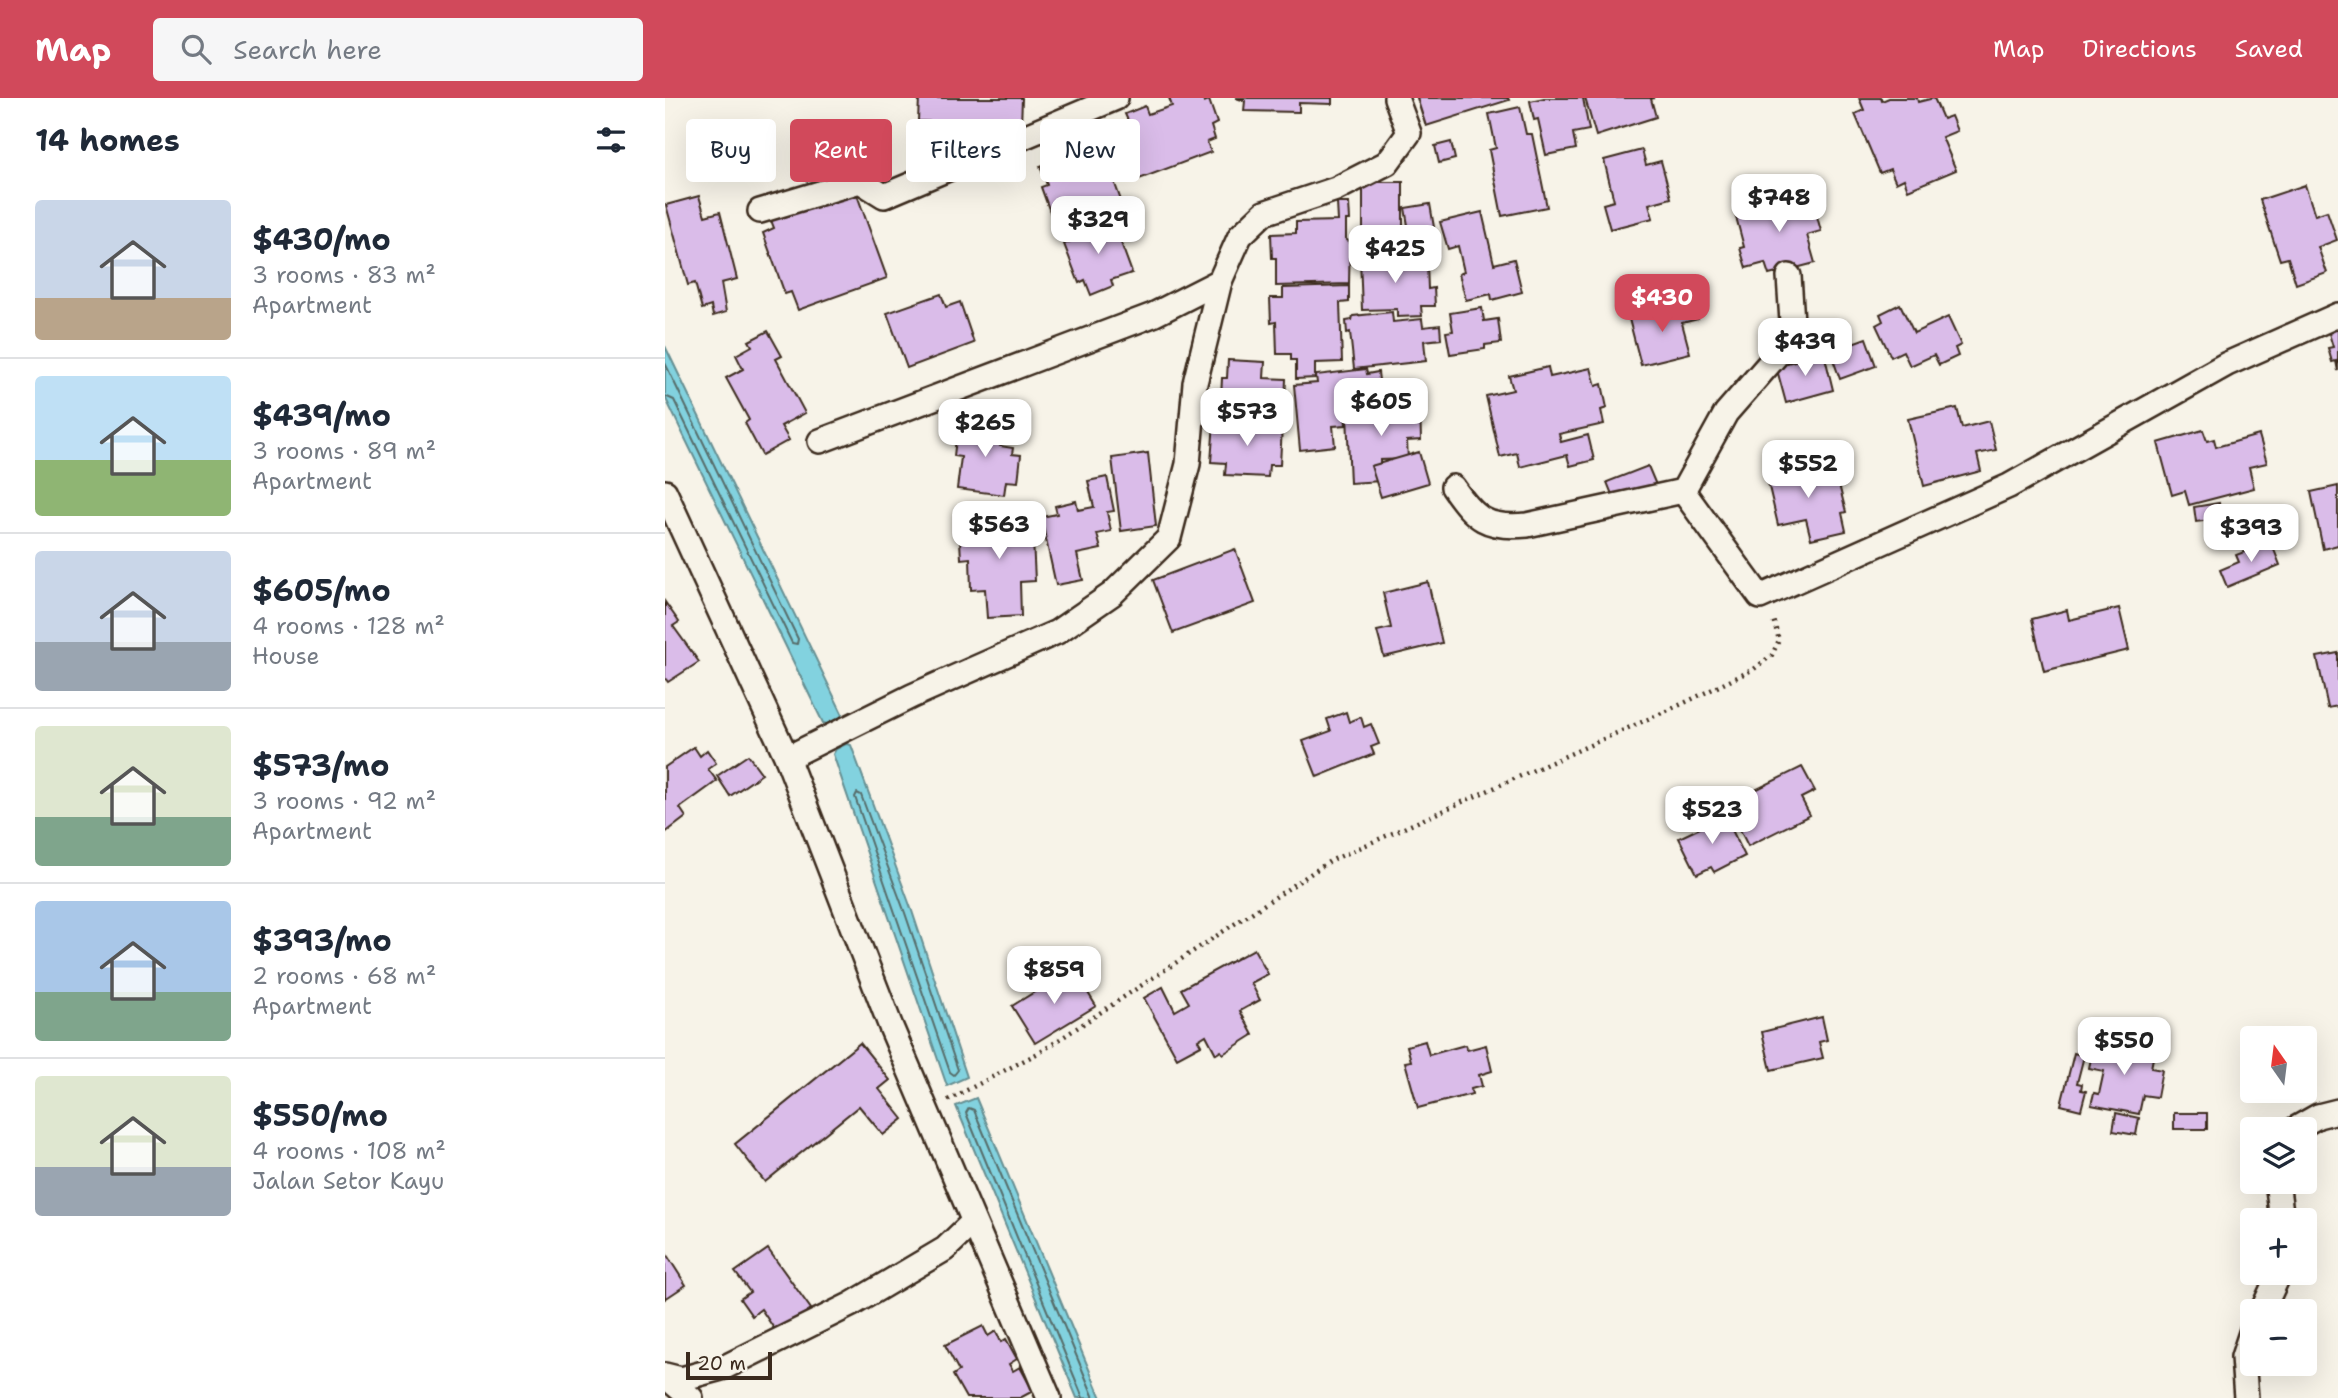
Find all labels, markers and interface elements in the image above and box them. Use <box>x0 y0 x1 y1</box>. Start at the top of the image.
search box <box>153 18 643 81</box>
text: Map <box>35 27 111 72</box>
icon: search <box>177 30 215 68</box>
text: Search here <box>233 32 382 67</box>
text: Map <box>1993 33 2044 65</box>
text: Directions <box>2082 33 2197 65</box>
text: Saved <box>2235 33 2303 65</box>
chip: Buy <box>686 119 776 182</box>
chip: Rent <box>790 119 892 182</box>
chip: Filters <box>906 119 1026 182</box>
chip: New <box>1040 119 1140 182</box>
text: 14 homes <box>35 120 180 161</box>
icon: filters <box>592 121 630 159</box>
pin: $748 <box>1738 174 1820 234</box>
text: $748 <box>1747 182 1811 212</box>
pin: $329 <box>1057 197 1139 256</box>
text: $329 <box>1067 204 1129 234</box>
text: $430/mo <box>252 219 391 260</box>
pin: $425 <box>1354 226 1436 285</box>
icon: home <box>91 228 175 312</box>
text: $425 <box>1365 233 1425 263</box>
text: 3 rooms · 83 m² <box>252 260 436 290</box>
pin: $430 <box>1621 274 1703 334</box>
text: $430 <box>1631 282 1693 312</box>
text: Apartment <box>252 290 372 320</box>
pin: $439 <box>1764 318 1846 378</box>
text: $439 <box>1774 326 1836 356</box>
pin: $605 <box>1340 378 1422 438</box>
text: $605 <box>1350 386 1412 416</box>
pin: $573 <box>1206 388 1288 448</box>
text: $439/mo <box>252 395 391 436</box>
text: $573 <box>1216 396 1278 426</box>
pin: $265 <box>944 400 1026 459</box>
icon: home <box>91 404 175 488</box>
text: $265 <box>954 407 1016 437</box>
text: 3 rooms · 89 m² <box>252 436 436 466</box>
pin: $552 <box>1767 440 1849 500</box>
text: $552 <box>1778 448 1838 478</box>
text: Apartment <box>252 466 372 496</box>
pin: $563 <box>958 502 1040 561</box>
pin: $393 <box>2210 504 2292 564</box>
text: $563 <box>968 509 1030 539</box>
text: $393 <box>2219 512 2283 542</box>
text: $605/mo <box>252 570 391 611</box>
icon: home <box>91 579 175 663</box>
text: 4 rooms · 128 m² <box>252 611 445 641</box>
text: House <box>252 641 320 671</box>
text: $573/mo <box>252 745 389 786</box>
icon: home <box>91 754 175 838</box>
text: 3 rooms · 92 m² <box>252 786 436 816</box>
pin: $523 <box>1671 786 1753 846</box>
text: $523 <box>1681 794 1743 824</box>
text: Apartment <box>252 816 372 846</box>
text: $393/mo <box>252 920 392 961</box>
icon: home <box>91 929 175 1013</box>
pin: $859 <box>1013 946 1095 1006</box>
text: $859 <box>1023 954 1085 984</box>
text: 2 rooms · 68 m² <box>252 961 436 991</box>
text: Apartment <box>252 991 372 1021</box>
pin: $550 <box>2083 1018 2165 1077</box>
text: $550 <box>2094 1025 2154 1055</box>
north arrow <box>2240 1026 2317 1102</box>
map controls <box>2240 1026 2317 1376</box>
text: $550/mo <box>252 1095 388 1136</box>
icon: home <box>91 1104 175 1188</box>
button: layers <box>2240 1117 2317 1194</box>
text: 4 rooms · 108 m² <box>252 1136 446 1166</box>
text: Jalan Setor Kayu <box>252 1166 444 1196</box>
button: + <box>2240 1208 2317 1285</box>
button: − <box>2240 1299 2317 1376</box>
scale bar <box>686 1349 772 1381</box>
text: 20 m <box>697 1351 746 1376</box>

